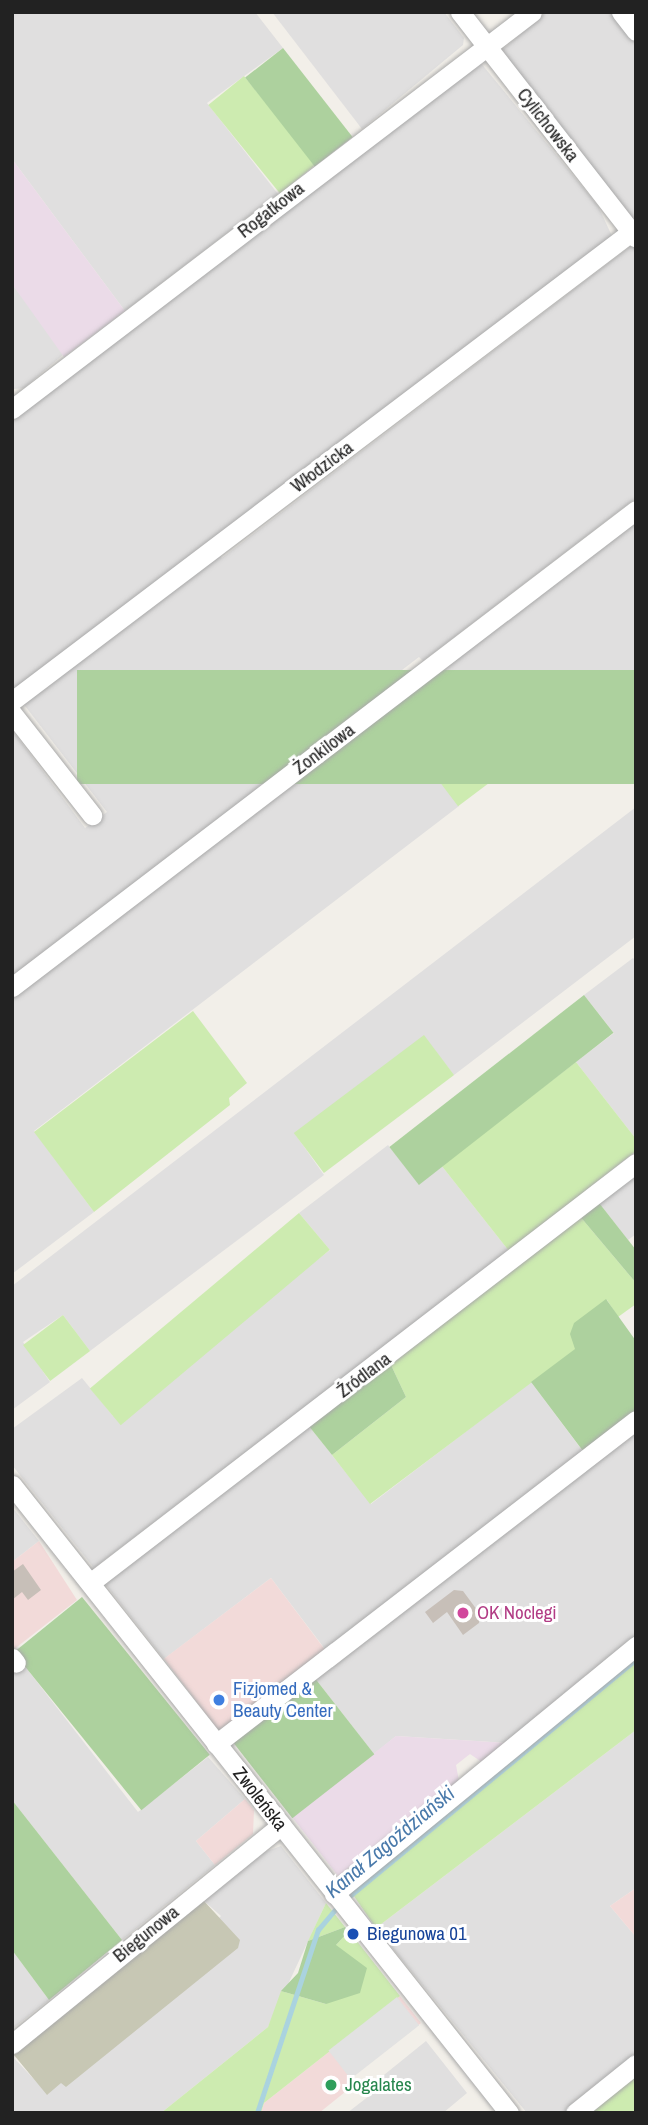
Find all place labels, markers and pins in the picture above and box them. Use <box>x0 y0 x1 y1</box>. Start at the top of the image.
place label: OK Noclegi <box>477 1602 557 1624</box>
marker: OK Noclegi <box>455 1605 471 1621</box>
place label: Fizjomed & Beauty Center <box>233 1678 333 1722</box>
marker: Fizjomed & Beauty Center <box>211 1692 227 1708</box>
place label: Biegunowa 01 <box>367 1923 467 1945</box>
marker: Biegunowa 01 <box>345 1926 361 1942</box>
place label: Jogalates <box>345 2074 412 2096</box>
marker: Jogalates <box>323 2077 339 2093</box>

